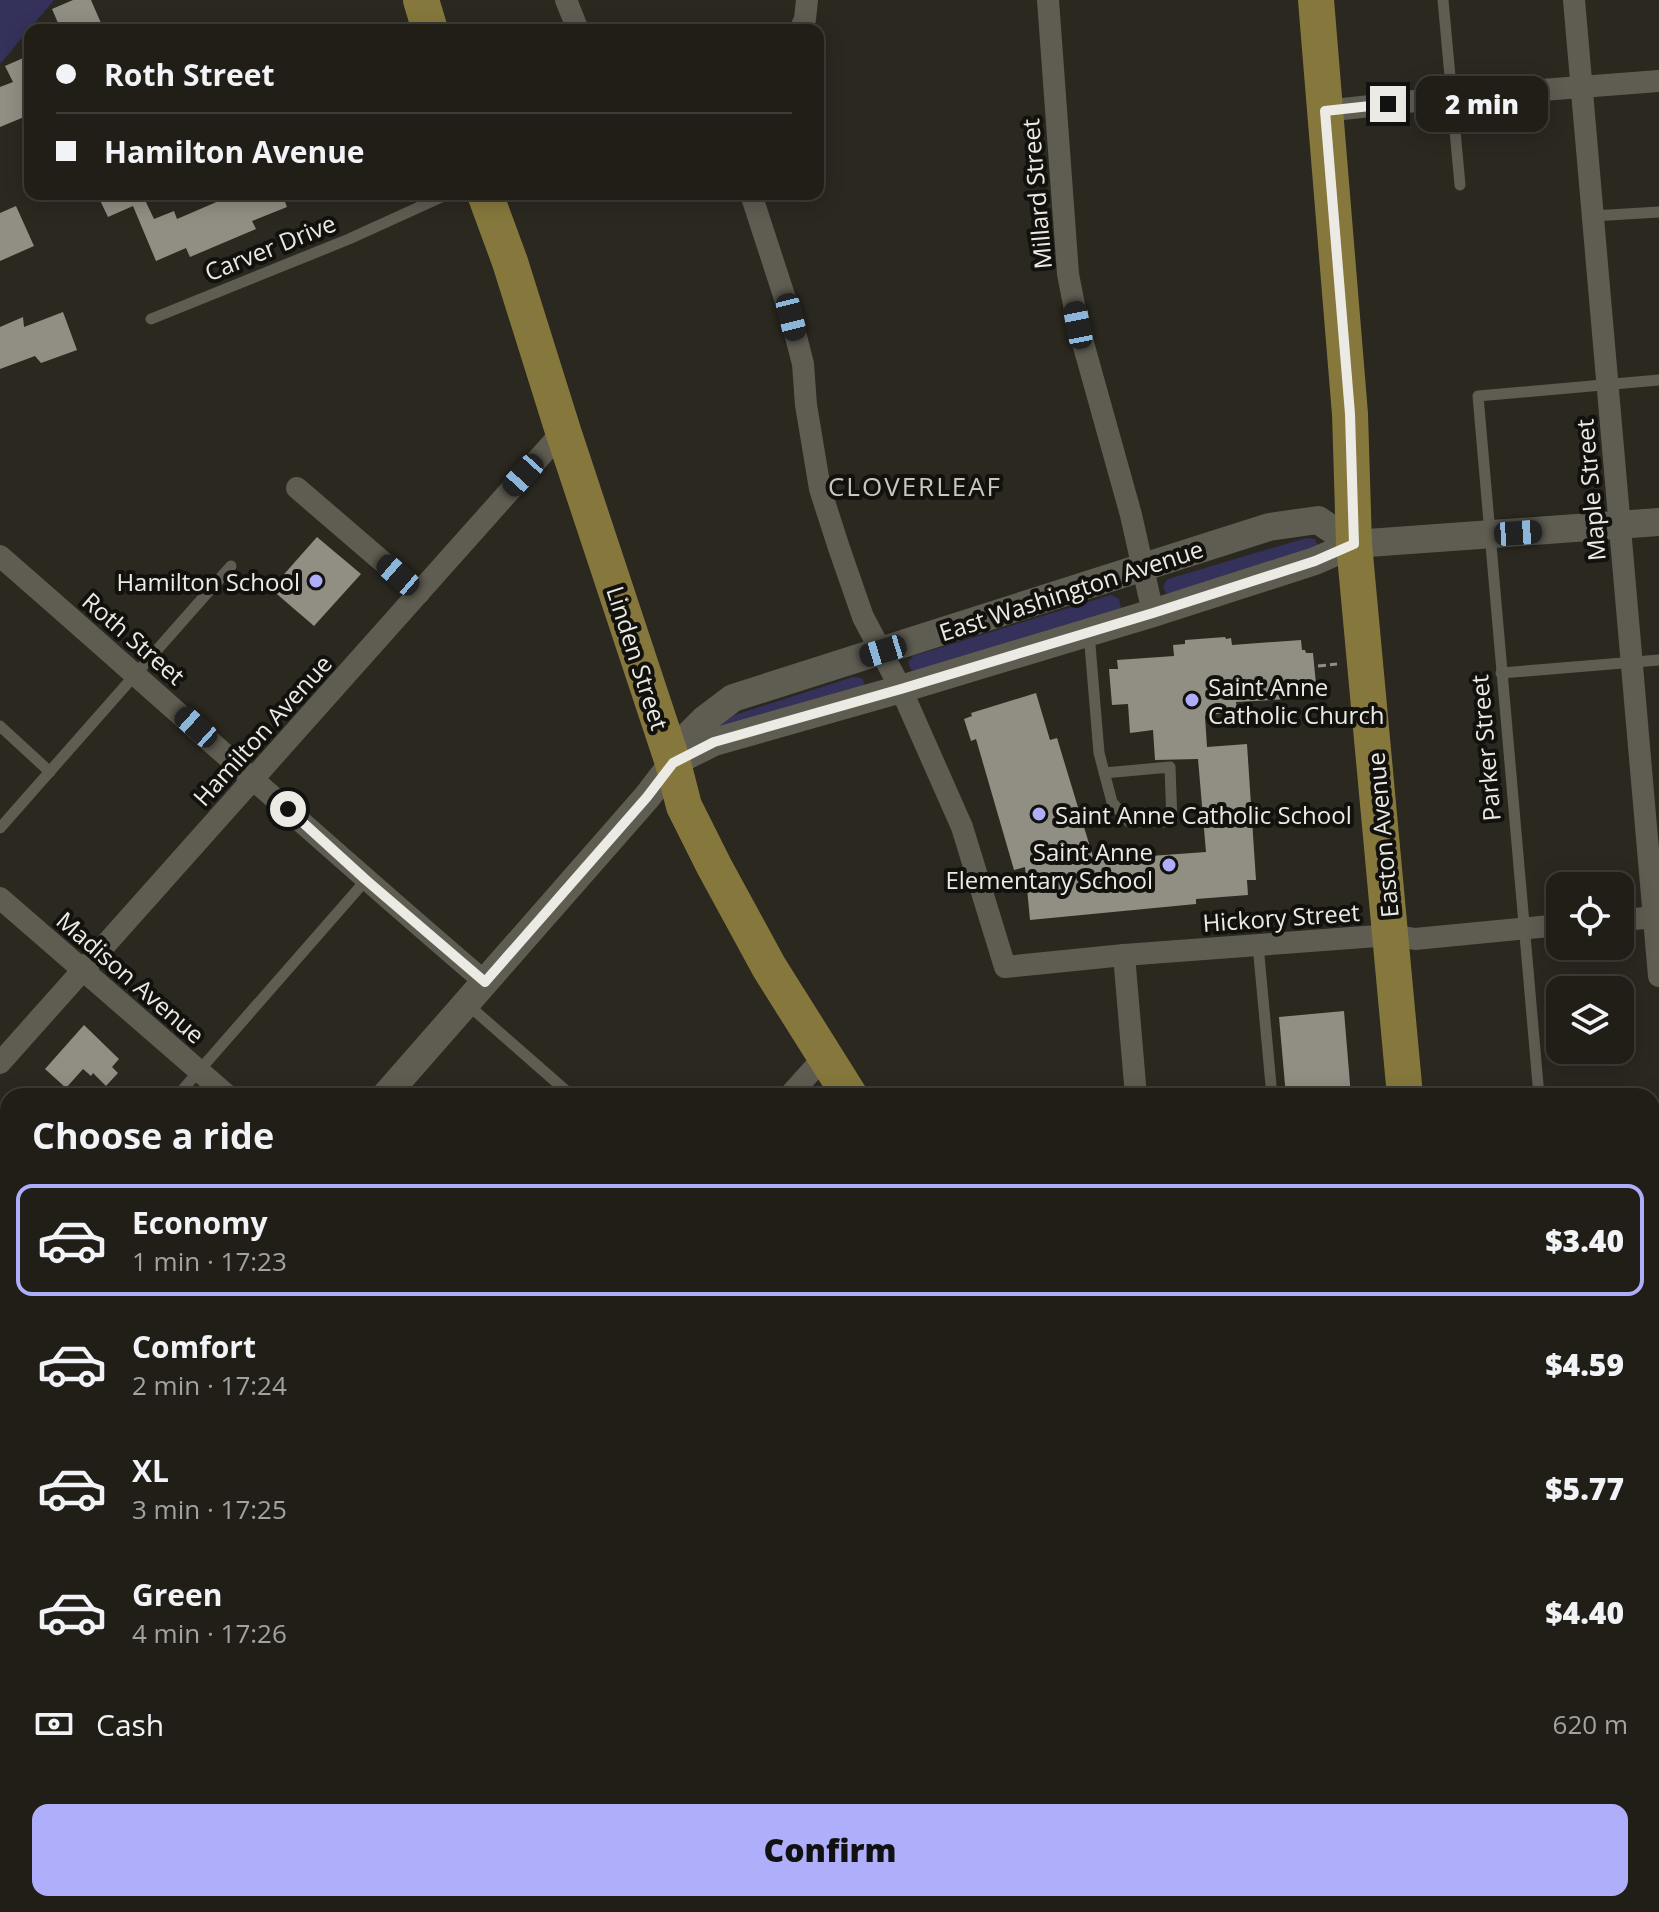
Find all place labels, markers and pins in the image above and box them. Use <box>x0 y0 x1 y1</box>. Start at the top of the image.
place label: Hamilton School <box>116 565 300 598</box>
marker: Hamilton School <box>307 572 325 590</box>
place label: Saint Anne Catholic Church <box>1208 670 1385 731</box>
marker: Saint Anne Catholic Church <box>1183 691 1201 709</box>
place label: Saint Anne Catholic School <box>1055 798 1352 831</box>
marker: Saint Anne Catholic School <box>1030 805 1048 823</box>
place label: Saint Anne Elementary School <box>945 835 1153 896</box>
marker: Saint Anne Elementary School <box>1160 856 1178 874</box>

